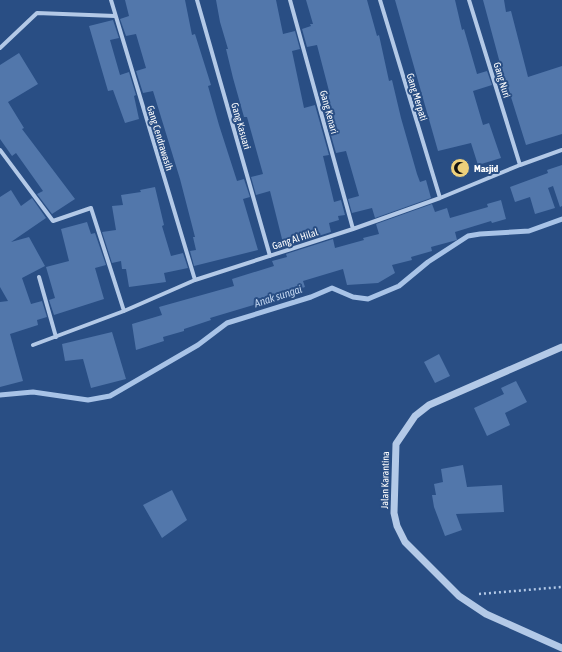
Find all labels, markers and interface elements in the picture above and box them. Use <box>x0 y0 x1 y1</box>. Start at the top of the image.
street label: Gang Nuri <box>491 61 513 99</box>
street label: Gang Merpati <box>405 72 429 122</box>
street label: Gang Kenari <box>318 89 340 135</box>
street label: Gang Kasuari <box>229 101 253 151</box>
street label: Gang Cendrawasih <box>145 104 175 172</box>
mosque icon: Masjid <box>449 157 471 179</box>
place label: Masjid <box>474 163 498 174</box>
street label: Gang Al Hilal <box>271 226 320 252</box>
water label: Anak sungai <box>252 283 304 310</box>
street label: Jalan Karantina <box>379 451 391 509</box>

